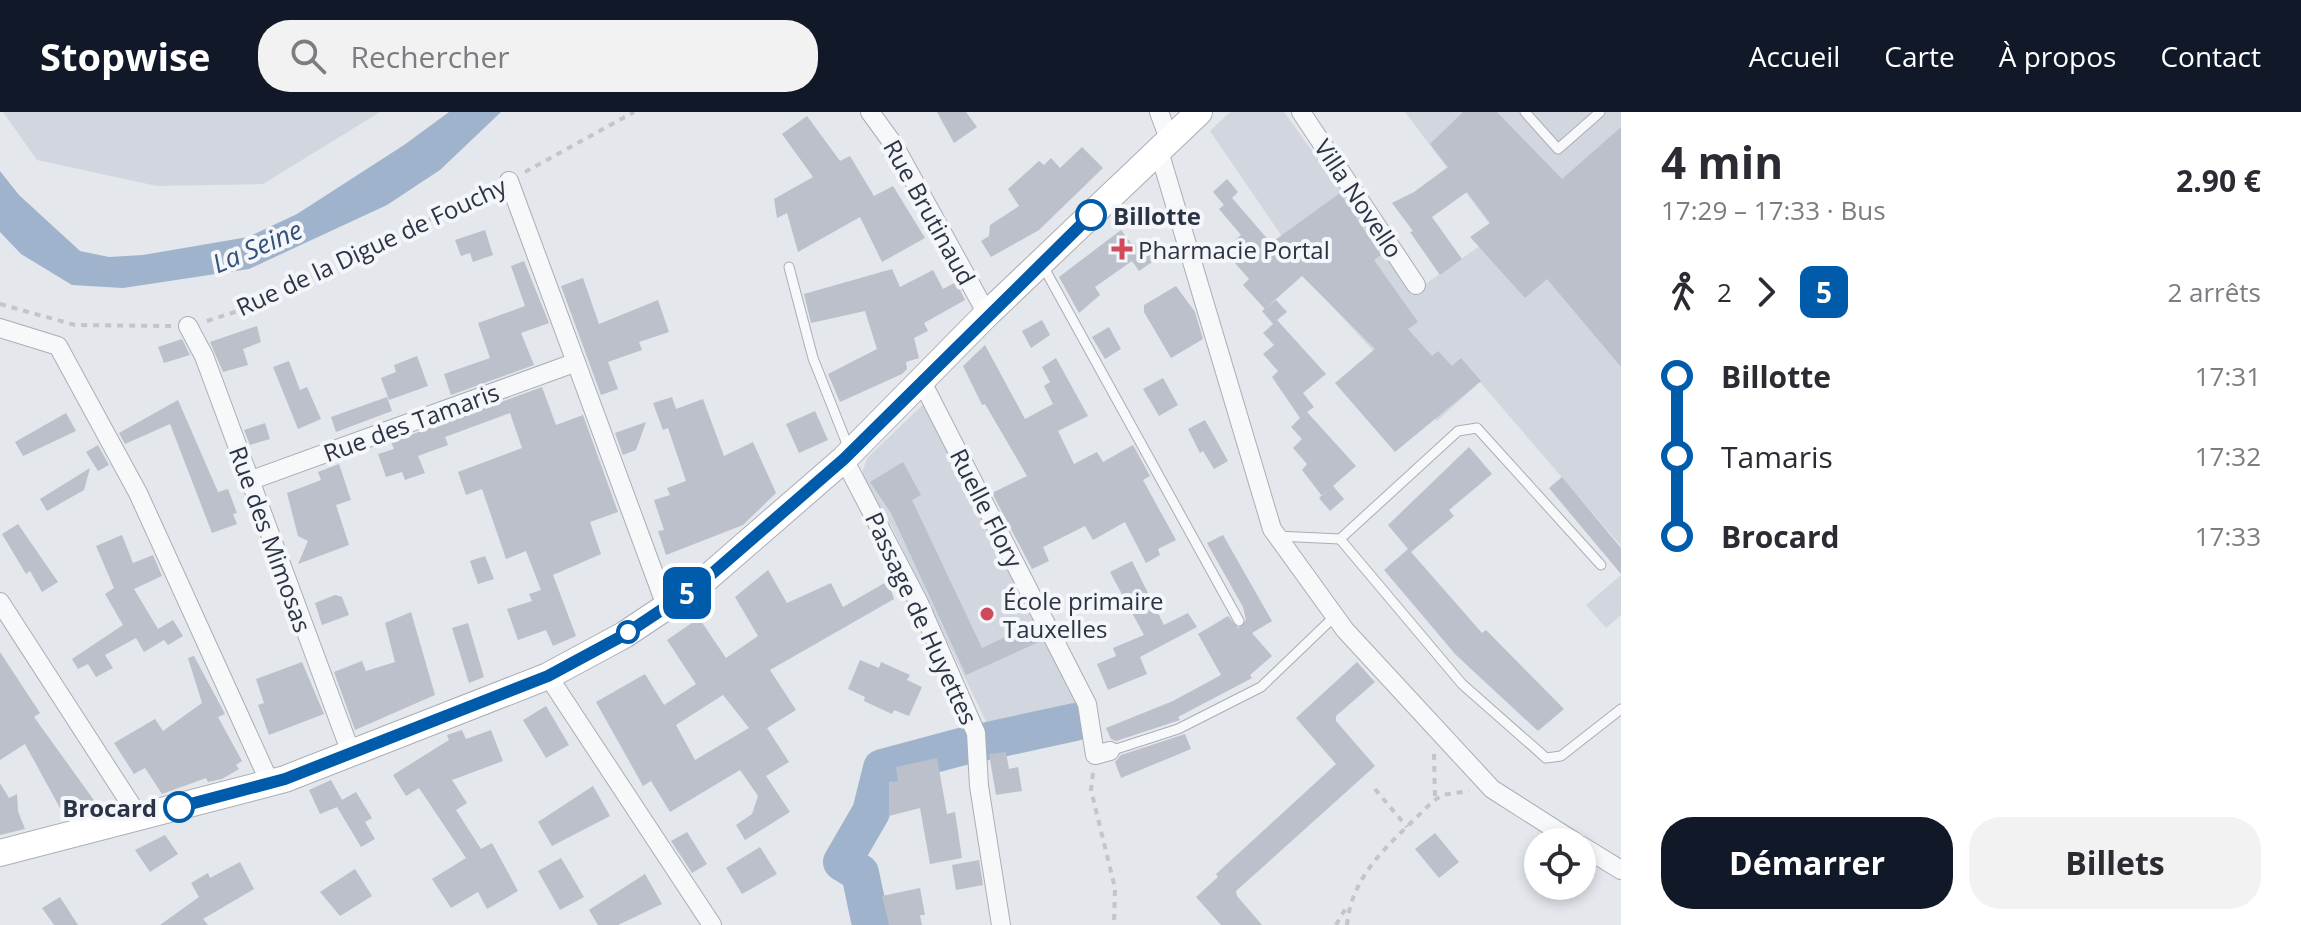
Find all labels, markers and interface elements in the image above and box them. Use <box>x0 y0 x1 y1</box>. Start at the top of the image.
search box <box>258 20 818 92</box>
text: Stopwise <box>40 30 210 82</box>
icon: search <box>286 34 330 78</box>
text: Rechercher <box>350 36 510 77</box>
text: Accueil <box>1749 37 1840 75</box>
text: Carte <box>1884 37 1955 75</box>
text: À propos <box>1999 37 2116 75</box>
text: Contact <box>2160 37 2261 75</box>
street label: Villa Novello <box>1307 132 1411 264</box>
text: 4 min <box>1661 132 1783 192</box>
street label: Rue Brutinaud <box>876 133 984 291</box>
text: 2.90 € <box>2176 160 2261 201</box>
street label: Rue de la Digue de Fouchy <box>231 168 512 323</box>
text: 17:29 – 17:33 · Bus <box>1661 192 1886 228</box>
place label: Billotte <box>1113 199 1201 232</box>
marker: Billotte <box>1076 200 1106 230</box>
water label: La Seine <box>206 211 308 281</box>
place label: Pharmacie Portal <box>1138 233 1330 266</box>
marker: Pharmacie Portal <box>1113 240 1131 258</box>
icon: walk <box>1661 270 1705 314</box>
icon: forward <box>1744 270 1788 314</box>
text: 5 <box>1816 273 1832 311</box>
text: 2 <box>1717 274 1732 310</box>
text: 2 arrêts <box>2167 274 2261 310</box>
text: Billotte <box>1721 356 1831 397</box>
text: 17:31 <box>2195 358 2261 394</box>
street label: Rue des Tamaris <box>319 375 503 469</box>
text: Tamaris <box>1721 436 1833 477</box>
text: 17:32 <box>2195 438 2261 474</box>
street label: Rue des Mimosas <box>222 441 320 637</box>
street label: Ruelle Flory <box>943 443 1032 574</box>
street label: Passage de Huyettes <box>858 506 986 730</box>
text: Brocard <box>1721 516 1840 557</box>
text: 17:33 <box>2195 518 2261 554</box>
line badge: 5 <box>661 567 713 619</box>
text: 5 <box>679 574 695 612</box>
place label: École primaire Tauxelles <box>1003 584 1164 645</box>
marker: École primaire Tauxelles <box>978 605 996 623</box>
unlabelled marker <box>617 621 639 643</box>
place label: Brocard <box>62 791 157 824</box>
marker: Brocard <box>164 792 194 822</box>
button: Démarrer <box>1661 817 1953 909</box>
button: Billets <box>1969 817 2261 909</box>
map controls <box>1524 828 1596 900</box>
button: locate <box>1524 828 1596 900</box>

